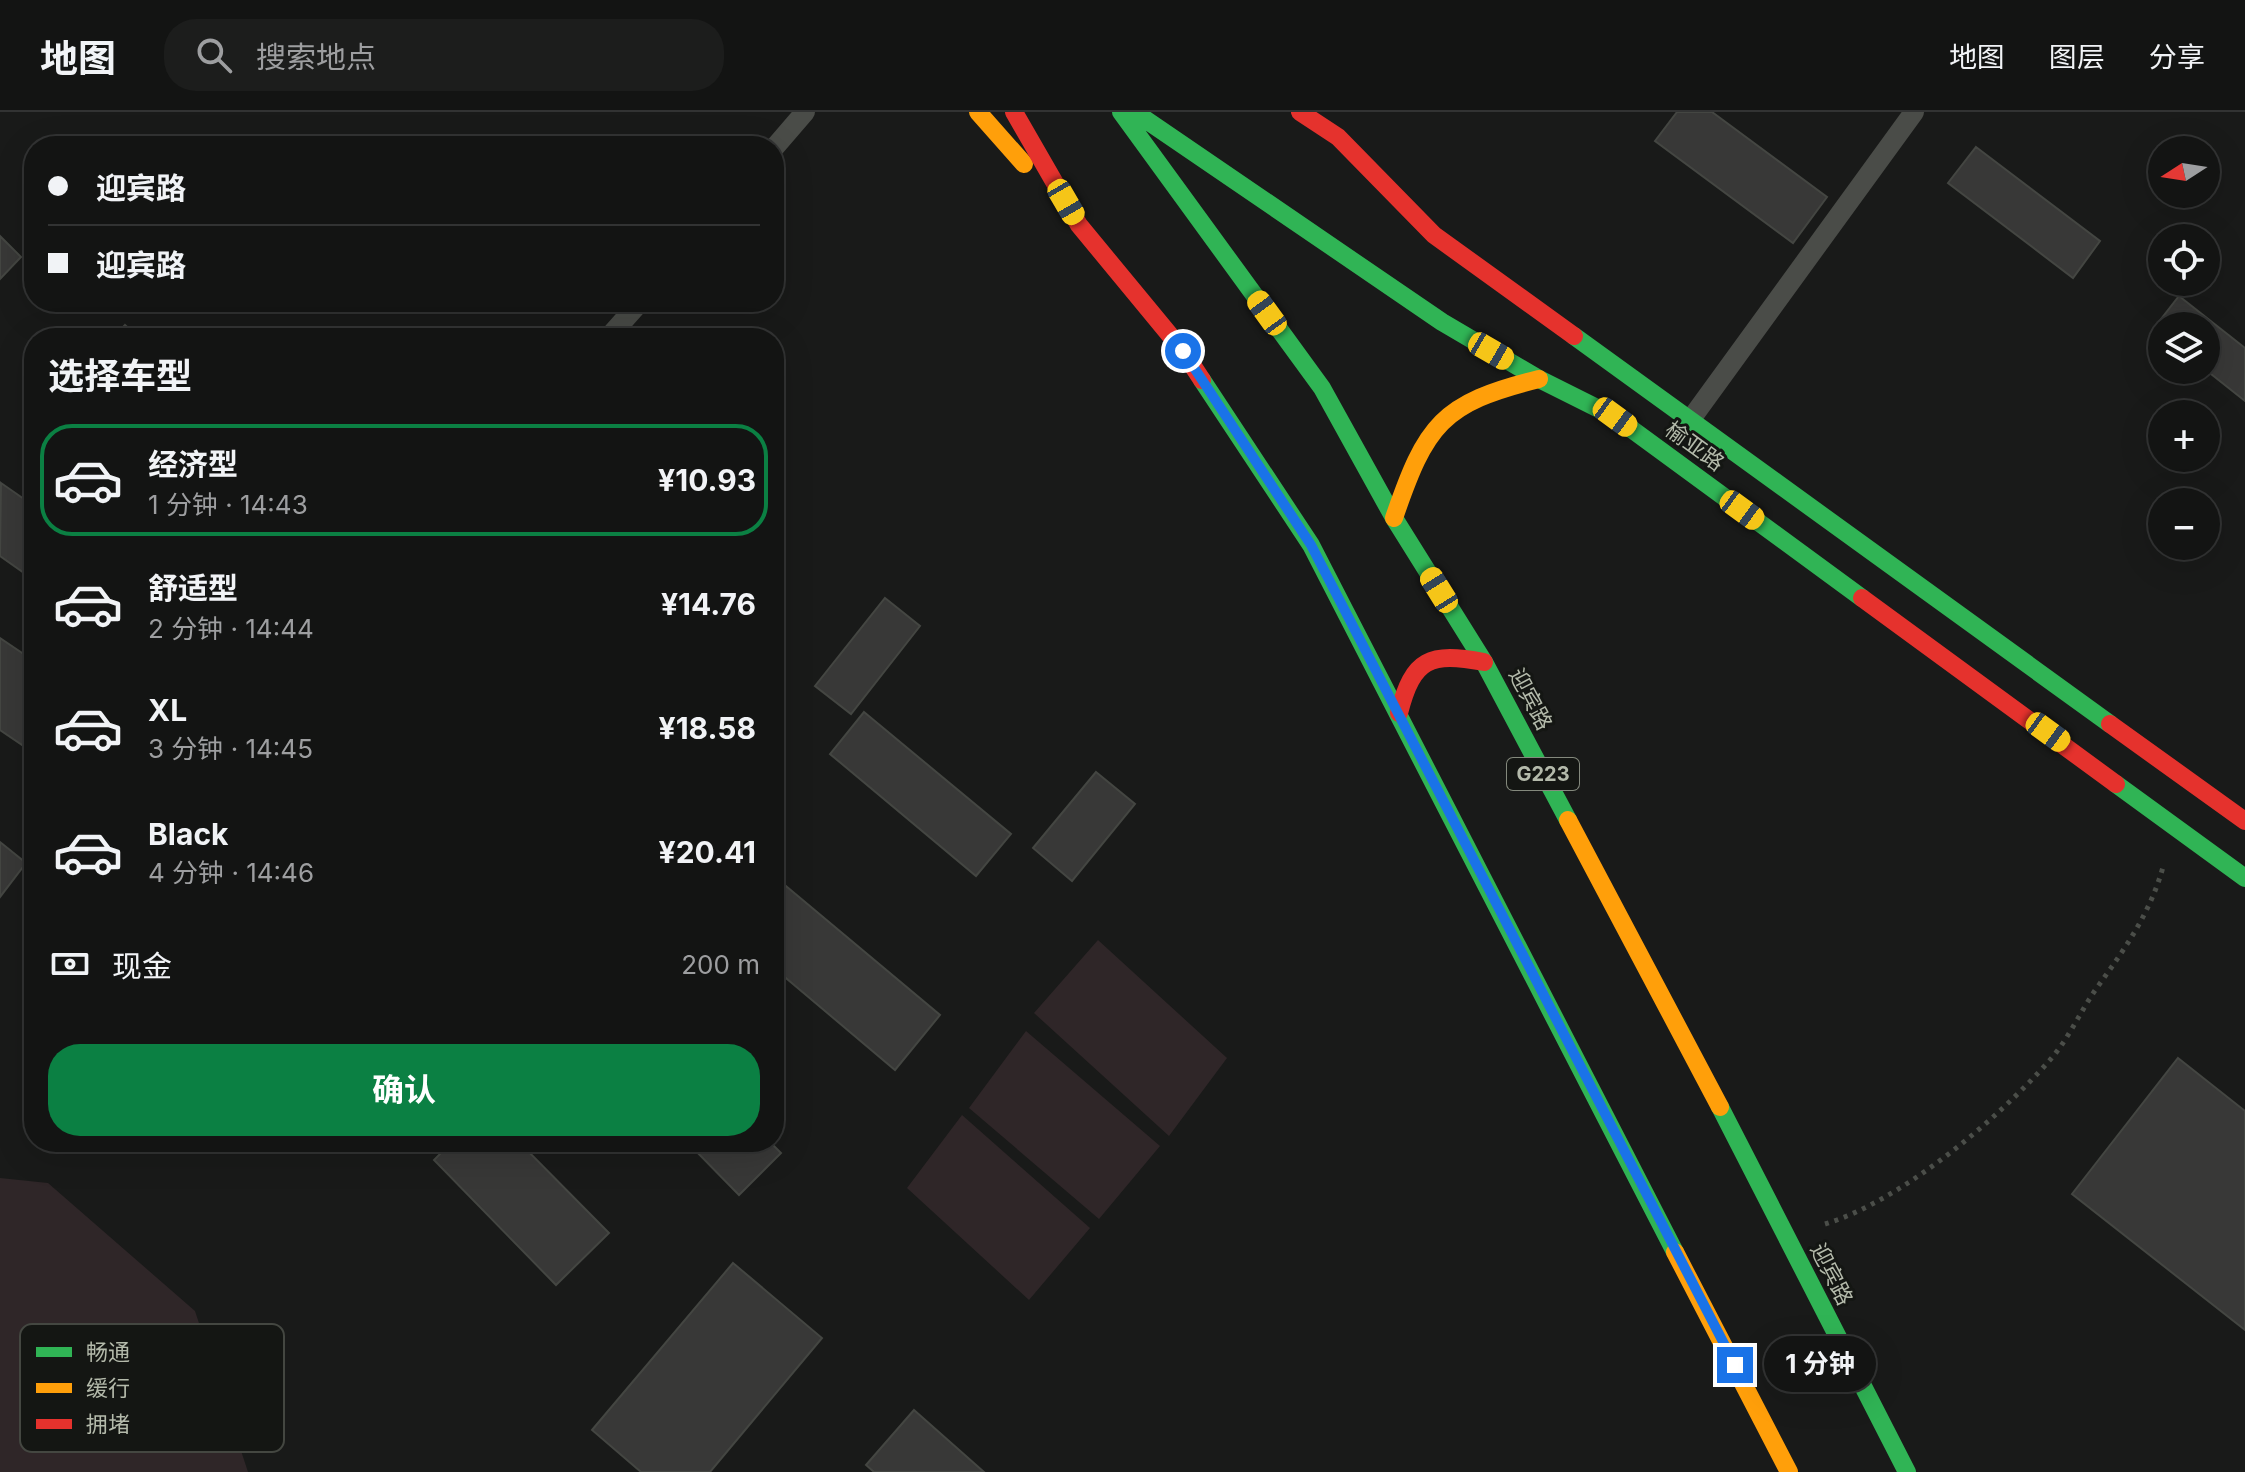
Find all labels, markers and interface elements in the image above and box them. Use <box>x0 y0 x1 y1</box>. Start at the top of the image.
search box <box>164 19 724 91</box>
icon: search <box>192 33 236 77</box>
text: 地图 <box>40 35 116 81</box>
text: 搜索地点 <box>256 39 376 75</box>
text: 地图 <box>1949 40 2005 74</box>
text: 图层 <box>2049 40 2105 74</box>
text: 分享 <box>2149 40 2205 74</box>
north arrow <box>2148 136 2220 208</box>
map controls <box>2148 136 2220 560</box>
text: 迎宾路 <box>96 170 186 206</box>
car <box>1044 175 1088 229</box>
button: locate <box>2148 224 2220 296</box>
text: 迎宾路 <box>96 247 186 283</box>
car <box>1243 287 1291 339</box>
button: layers <box>2148 312 2220 384</box>
car <box>1464 329 1518 373</box>
route start <box>1165 333 1201 369</box>
text: 选择车型 <box>48 354 192 398</box>
car <box>1589 393 1641 441</box>
button: + <box>2148 400 2220 472</box>
street label: 榆亚路 <box>1661 416 1729 476</box>
icon: car <box>52 444 124 516</box>
text: 经济型 <box>148 446 238 482</box>
text: ¥10.93 <box>658 462 756 498</box>
car <box>1716 486 1768 534</box>
button: − <box>2148 488 2220 560</box>
text: 1 分钟 · 14:43 <box>148 489 308 520</box>
car <box>1416 563 1462 617</box>
icon: car <box>52 568 124 640</box>
text: 舒适型 <box>148 570 238 606</box>
text: ¥14.76 <box>661 586 756 622</box>
text: 2 分钟 · 14:44 <box>148 613 314 644</box>
street label: 迎宾路 <box>1504 664 1558 734</box>
icon: car <box>52 692 124 764</box>
text: XL <box>148 692 187 728</box>
car <box>2022 708 2074 756</box>
text: ¥18.58 <box>659 710 756 746</box>
text: 3 分钟 · 14:45 <box>148 733 313 764</box>
road number: G223 <box>1507 758 1579 790</box>
icon: car <box>52 816 124 888</box>
text: Black <box>148 816 228 852</box>
text: ¥20.41 <box>659 834 756 870</box>
text: 4 分钟 · 14:46 <box>148 857 314 888</box>
icon: cash <box>48 942 92 986</box>
text: 现金 <box>112 948 172 984</box>
text: 200 m <box>681 949 760 980</box>
button: 确认 <box>48 1044 760 1136</box>
street label: 迎宾路 <box>1805 1239 1859 1309</box>
legend <box>20 1324 284 1452</box>
callout: 1 分钟 <box>1763 1337 1875 1393</box>
text: 畅通 <box>86 1339 130 1365</box>
route end <box>1717 1347 1753 1383</box>
text: 1 分钟 <box>1785 1348 1855 1379</box>
text: 缓行 <box>86 1375 130 1401</box>
text: 拥堵 <box>86 1411 130 1437</box>

